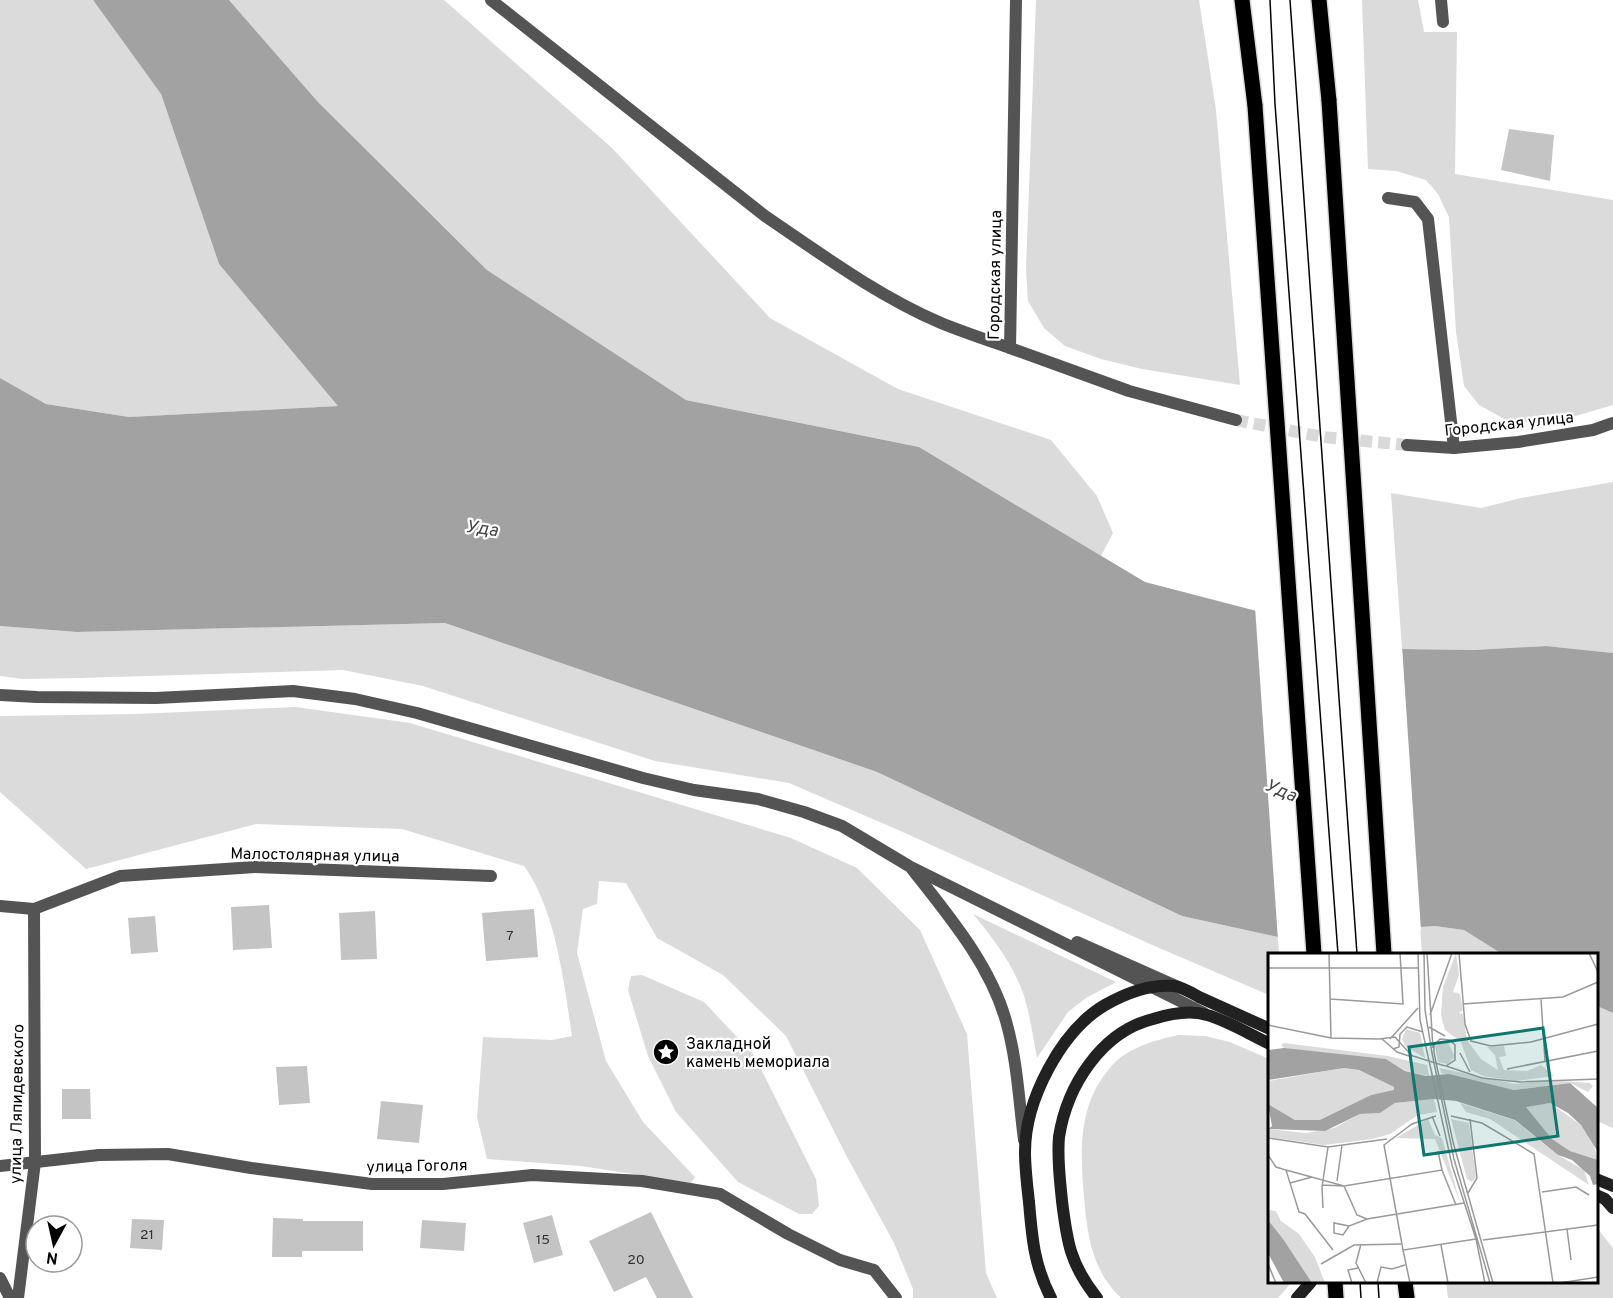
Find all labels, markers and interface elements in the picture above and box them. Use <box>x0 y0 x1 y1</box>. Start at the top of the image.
street label: Городская улица <box>985 210 1007 340</box>
street label: Городская улица <box>1444 408 1575 442</box>
water label: Уда <box>464 516 500 543</box>
water label: Уда <box>1261 774 1301 809</box>
street label: Малостолярная улица <box>230 845 400 867</box>
house number: 7 <box>506 928 514 945</box>
inset map <box>1268 953 1598 1283</box>
street label: улица Ляпидевского <box>7 1024 29 1184</box>
place label: Закладной камень мемориала <box>686 1035 830 1073</box>
place icon: Закладной камень мемориала <box>651 1037 681 1067</box>
street label: улица Гоголя <box>366 1156 468 1178</box>
north arrow <box>24 1214 84 1274</box>
house number: 21 <box>140 1227 154 1244</box>
house number: 15 <box>536 1232 550 1249</box>
text: N <box>45 1246 59 1268</box>
house number: 20 <box>627 1252 645 1269</box>

